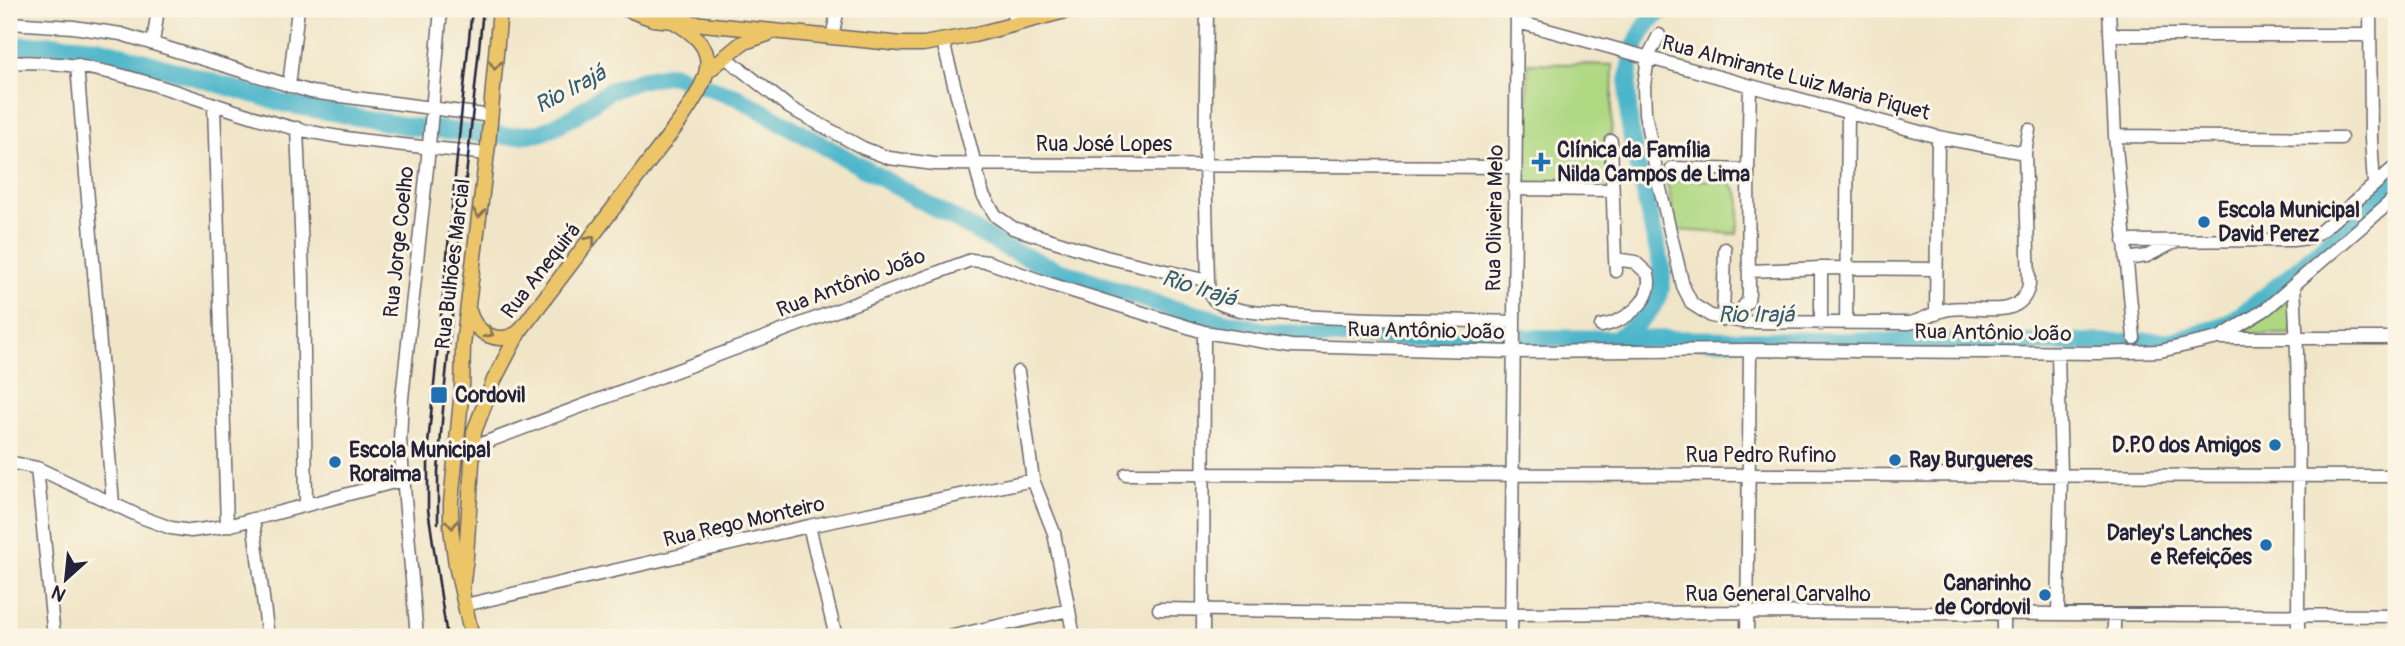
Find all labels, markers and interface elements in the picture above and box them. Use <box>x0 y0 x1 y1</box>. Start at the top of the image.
street label: Rua Almirante Luiz Maria Piquet <box>1659 29 1933 127</box>
water label: Rio Irajá <box>530 58 612 120</box>
one-way arrow <box>488 60 503 71</box>
street label: Rua José Lopes <box>1036 131 1173 158</box>
place label: Clínica da Família Nilda Campos de Lima <box>1557 137 1750 188</box>
street label: Rua Oliveira Melo <box>1480 144 1510 292</box>
marker: Clínica da Família Nilda Campos de Lima <box>1531 152 1551 172</box>
street label: Rua Jorge Coelho <box>378 165 420 319</box>
street label: Rua Bulhões Marcial <box>429 177 477 351</box>
place label: Escola Municipal David Perez <box>2218 197 2360 248</box>
one-way arrow <box>472 207 487 219</box>
marker: Escola Municipal David Perez <box>2196 214 2212 230</box>
street label: Rua Anequirá <box>495 218 587 324</box>
one-way arrow <box>583 235 595 248</box>
street label: Rua Antônio João <box>773 242 929 324</box>
water label: Rio Irajá <box>1158 263 1241 313</box>
water label: Rio Irajá <box>1718 300 1795 329</box>
street label: Rua Antônio João <box>1347 316 1505 346</box>
street label: Rua Antônio João <box>1914 318 2072 348</box>
one-way arrow <box>482 325 494 339</box>
place label: Cordovil <box>455 382 526 409</box>
marker: Cordovil <box>429 385 449 405</box>
place label: D.P.O dos Amigos <box>2112 432 2262 459</box>
place label: Escola Municipal Roraima <box>349 437 491 488</box>
marker: D.P.O dos Amigos <box>2267 437 2283 453</box>
street label: Rua Pedro Rufino <box>1686 442 1836 469</box>
place label: Ray Burgueres <box>1909 447 2033 474</box>
marker: Ray Burgueres <box>1887 452 1903 468</box>
marker: Escola Municipal Roraima <box>327 454 343 470</box>
street label: Rua Rego Monteiro <box>661 490 827 554</box>
one-way arrow <box>444 519 459 530</box>
place label: Darley's Lanches e Refeições <box>2106 520 2253 571</box>
marker: Darley's Lanches e Refeições <box>2258 537 2274 553</box>
north arrow <box>32 544 102 614</box>
place label: Canarinho de Cordovil <box>1935 570 2032 621</box>
text: N <box>47 580 70 607</box>
street label: Rua General Carvalho <box>1685 581 1871 608</box>
marker: Canarinho de Cordovil <box>2037 587 2053 603</box>

